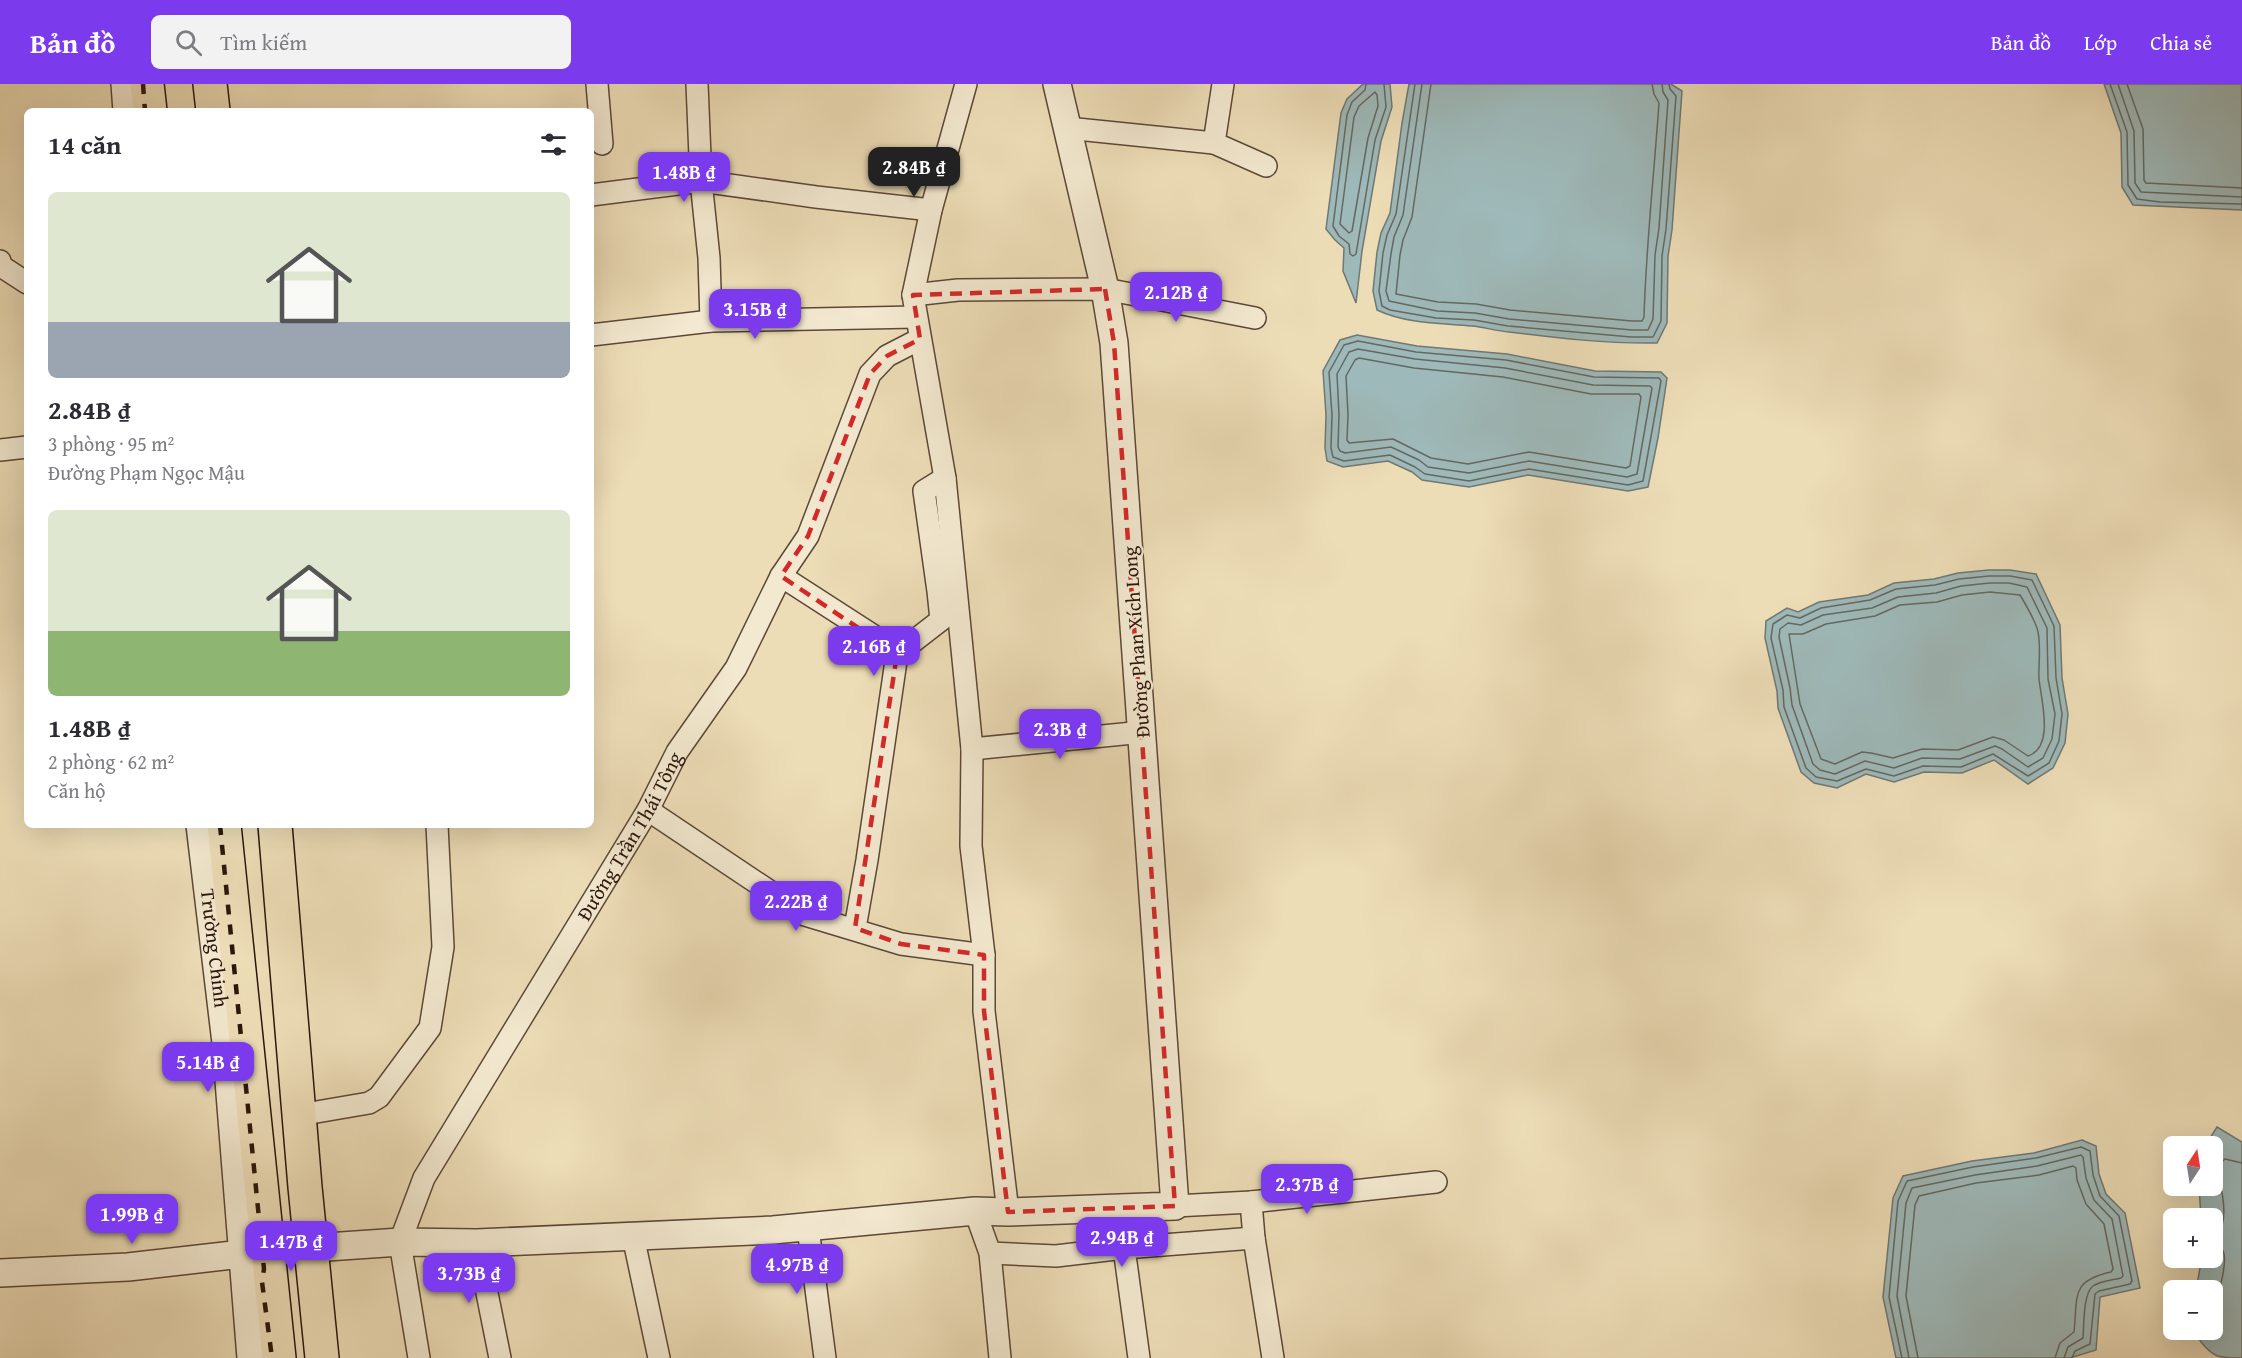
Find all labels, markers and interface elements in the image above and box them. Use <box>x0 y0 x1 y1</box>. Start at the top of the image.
search box <box>151 15 571 69</box>
text: Bản đồ <box>30 22 115 63</box>
icon: search <box>172 26 205 59</box>
text: Tìm kiếm <box>220 26 307 58</box>
text: Bản đồ <box>1991 27 2051 58</box>
text: Lớp <box>2084 27 2117 58</box>
text: Chia sẻ <box>2150 27 2212 58</box>
text: 14 căn <box>48 125 121 164</box>
icon: filters <box>537 128 570 161</box>
pin: 2.84B ₫ <box>859 147 969 198</box>
pin: 1.48B ₫ <box>629 152 739 203</box>
text: 2.84B ₫ <box>882 152 946 181</box>
text: 1.48B ₫ <box>652 157 716 186</box>
icon: home <box>255 231 363 339</box>
pin: 2.12B ₫ <box>1121 272 1231 323</box>
text: 2.12B ₫ <box>1144 277 1208 306</box>
pin: 3.15B ₫ <box>700 289 810 340</box>
text: 3.15B ₫ <box>723 294 787 323</box>
text: 2.84B ₫ <box>48 390 131 429</box>
text: 3 phòng · 95 m² <box>48 429 174 458</box>
text: Đường Phạm Ngọc Mậu <box>48 458 245 487</box>
street label: Đường Phan Xích Long <box>1114 545 1157 739</box>
icon: home <box>255 549 363 657</box>
pin: 2.16B ₫ <box>819 626 929 677</box>
text: 2.16B ₫ <box>842 631 906 660</box>
text: 1.48B ₫ <box>48 708 131 747</box>
pin: 2.3B ₫ <box>1011 709 1109 760</box>
text: 2.3B ₫ <box>1033 714 1087 743</box>
street label: Đường Trần Thái Tông <box>569 746 689 926</box>
text: 2 phòng · 62 m² <box>48 747 174 776</box>
text: Căn hộ <box>48 776 105 805</box>
pin: 2.22B ₫ <box>741 881 851 932</box>
text: 2.22B ₫ <box>764 886 828 915</box>
street label: Trường Chinh <box>194 887 237 1009</box>
pin: 5.14B ₫ <box>153 1042 263 1093</box>
text: 5.14B ₫ <box>176 1047 240 1076</box>
north arrow <box>2163 1136 2223 1196</box>
map controls <box>2163 1136 2223 1340</box>
pin: 2.37B ₫ <box>1252 1164 1362 1215</box>
text: 2.37B ₫ <box>1275 1169 1339 1198</box>
pin: 1.99B ₫ <box>77 1194 187 1245</box>
text: 1.99B ₫ <box>100 1199 164 1228</box>
button: + <box>2163 1208 2223 1268</box>
pin: 2.94B ₫ <box>1067 1217 1177 1268</box>
pin: 1.47B ₫ <box>236 1221 346 1272</box>
text: 2.94B ₫ <box>1090 1222 1154 1251</box>
text: 1.47B ₫ <box>259 1226 323 1255</box>
pin: 4.97B ₫ <box>742 1244 852 1295</box>
text: 4.97B ₫ <box>765 1249 829 1278</box>
pin: 3.73B ₫ <box>414 1253 524 1304</box>
text: 3.73B ₫ <box>437 1258 501 1287</box>
button: − <box>2163 1280 2223 1340</box>

